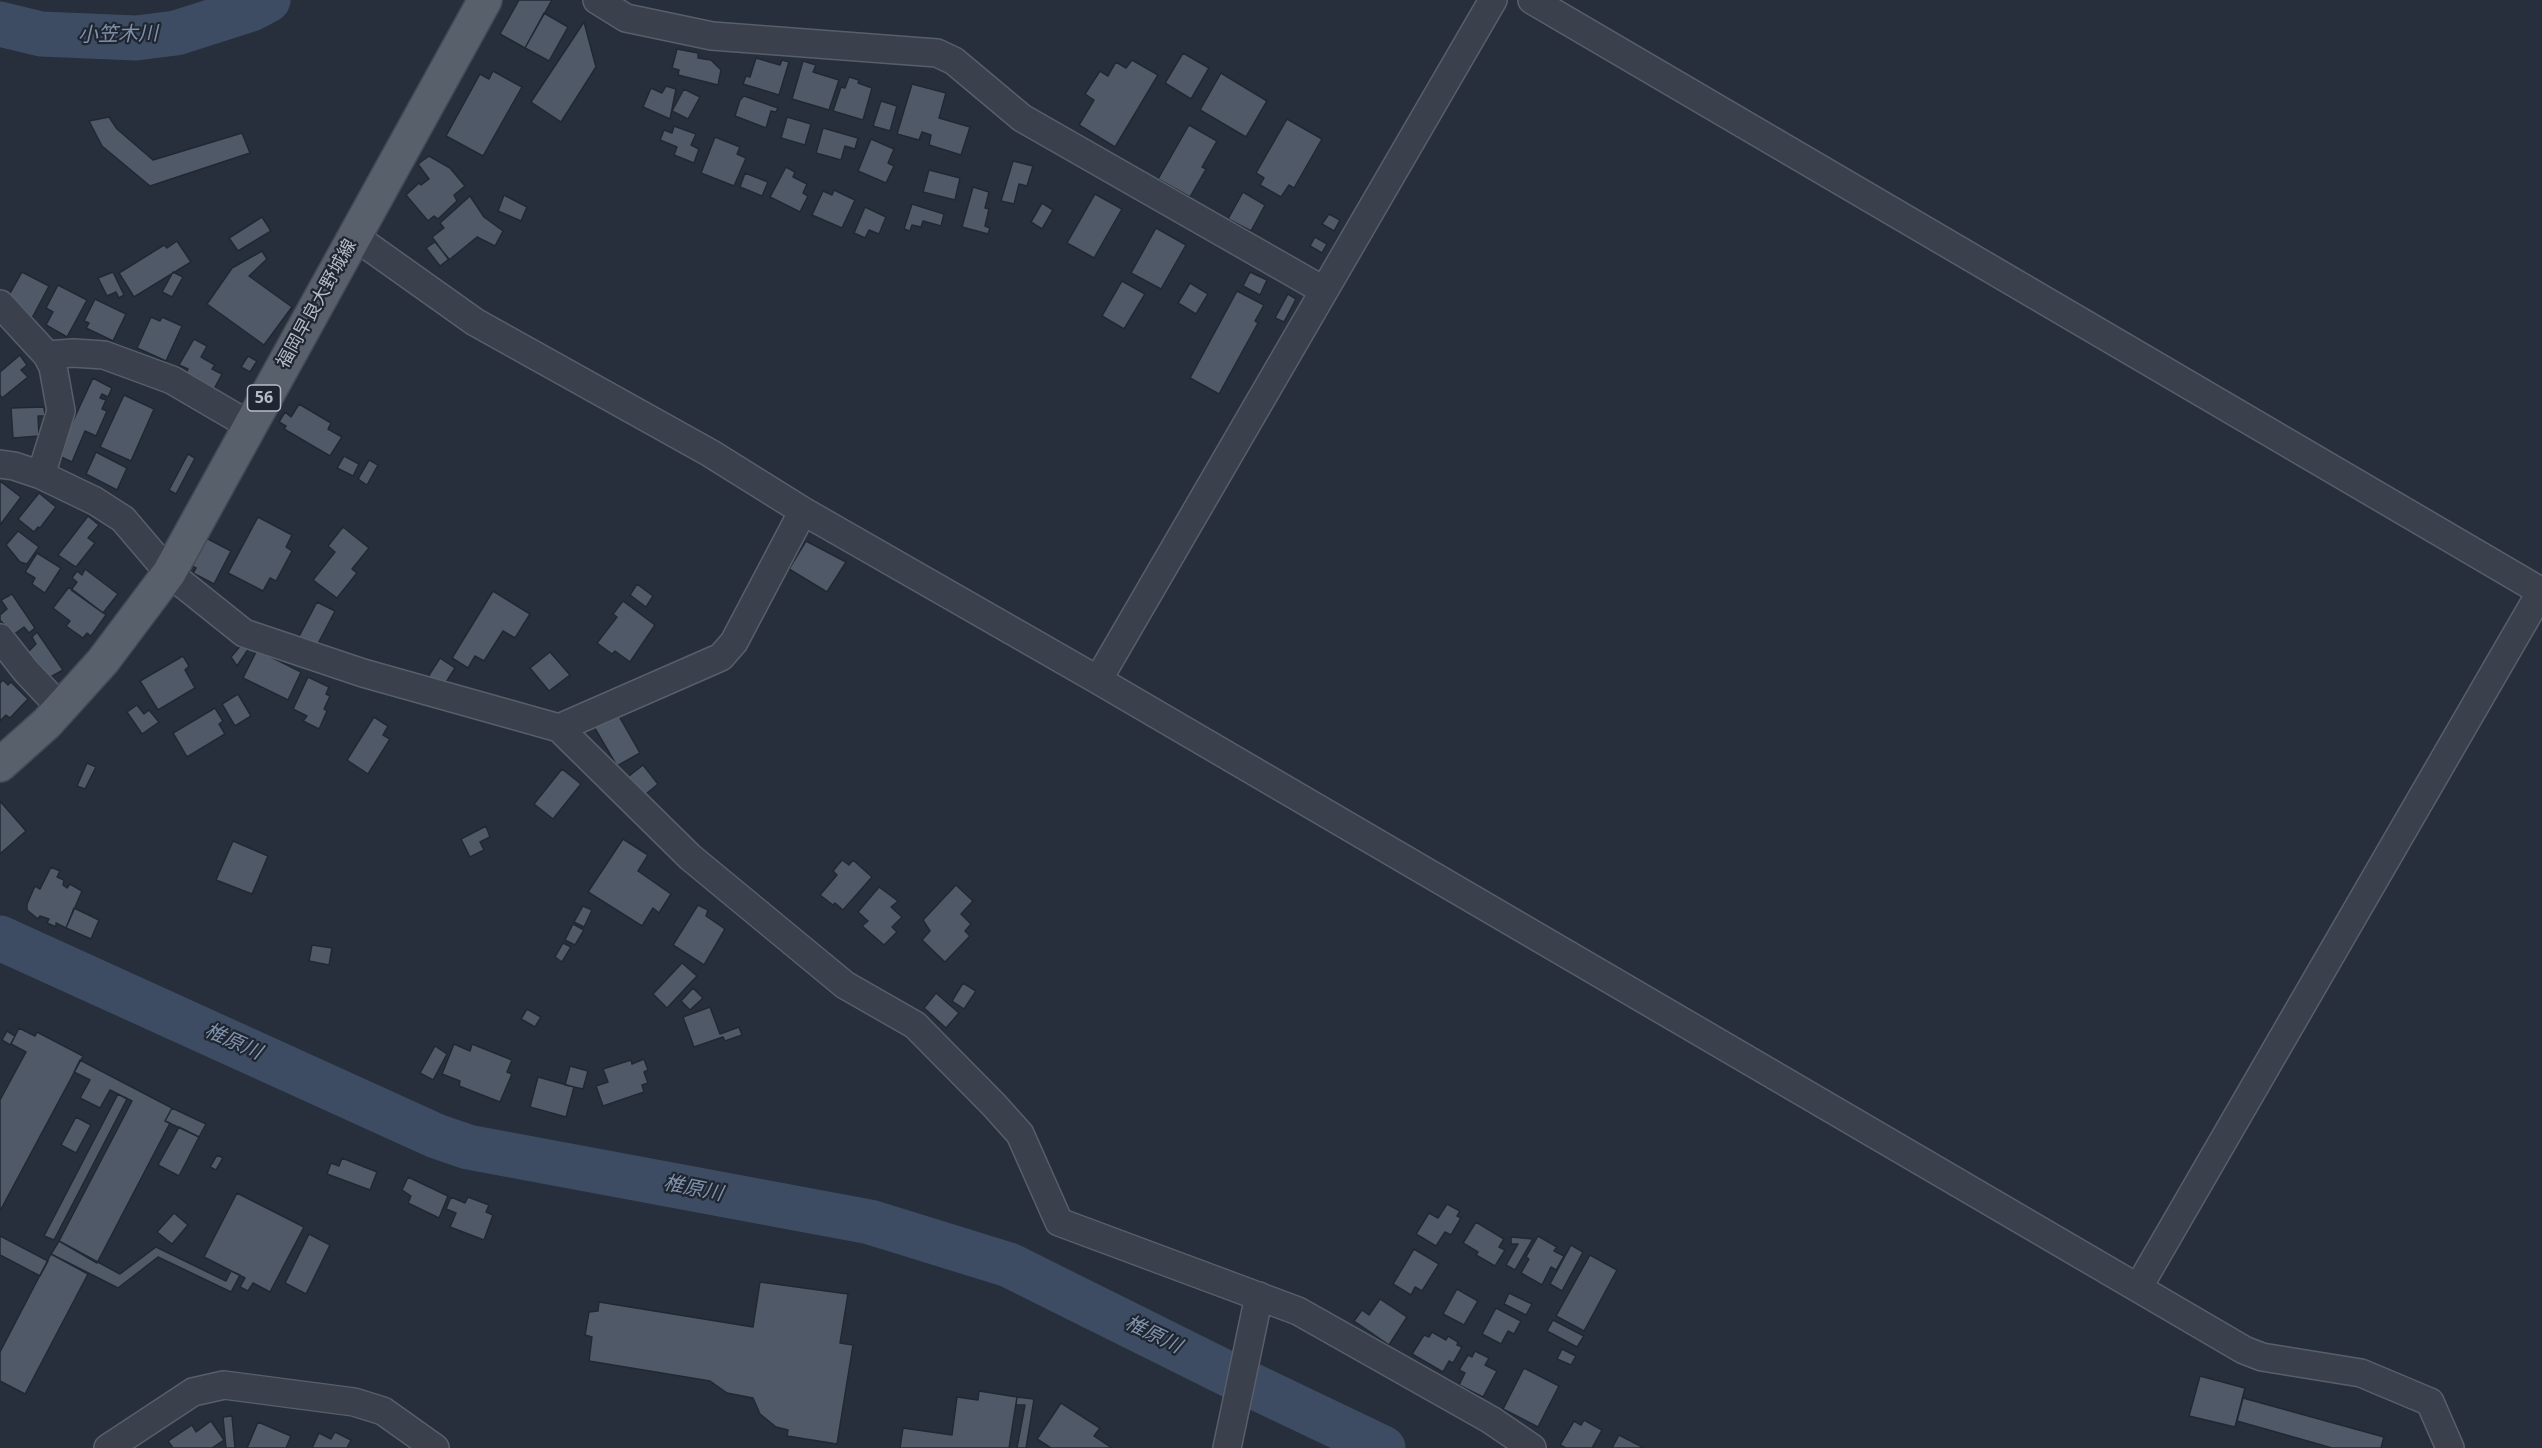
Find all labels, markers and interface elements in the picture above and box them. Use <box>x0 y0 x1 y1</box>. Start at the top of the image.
water label: 小笠木川 <box>78 22 158 48</box>
street label: 福岡早良大野城線 <box>273 236 361 372</box>
road number: 56 <box>248 385 280 411</box>
water label: 椎原川 <box>201 1019 265 1065</box>
water label: 椎原川 <box>661 1171 725 1207</box>
water label: 椎原川 <box>1121 1311 1185 1359</box>

